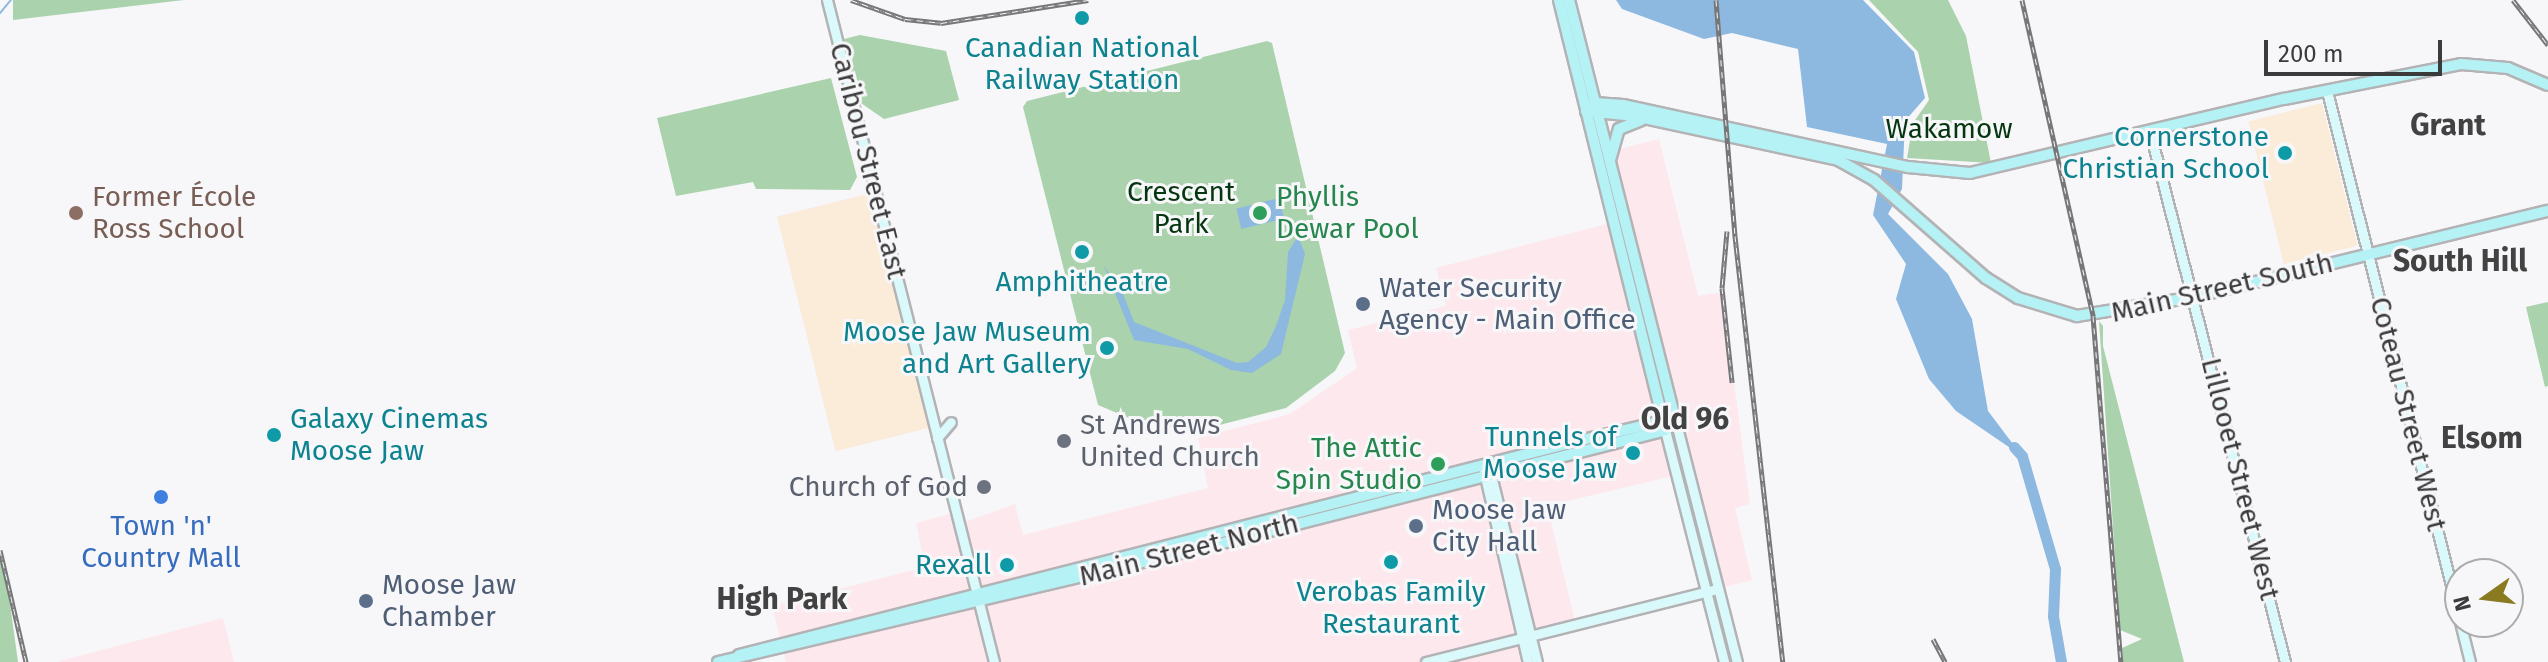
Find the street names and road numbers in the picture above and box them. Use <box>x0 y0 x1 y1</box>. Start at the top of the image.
street label: Caribou Street East <box>822 39 914 283</box>
street label: Main Street South <box>2108 246 2336 330</box>
street label: Coteau Street West <box>2363 294 2453 534</box>
street label: Lillooet Street West <box>2194 354 2286 604</box>
street label: Main Street North <box>1076 506 1302 594</box>

